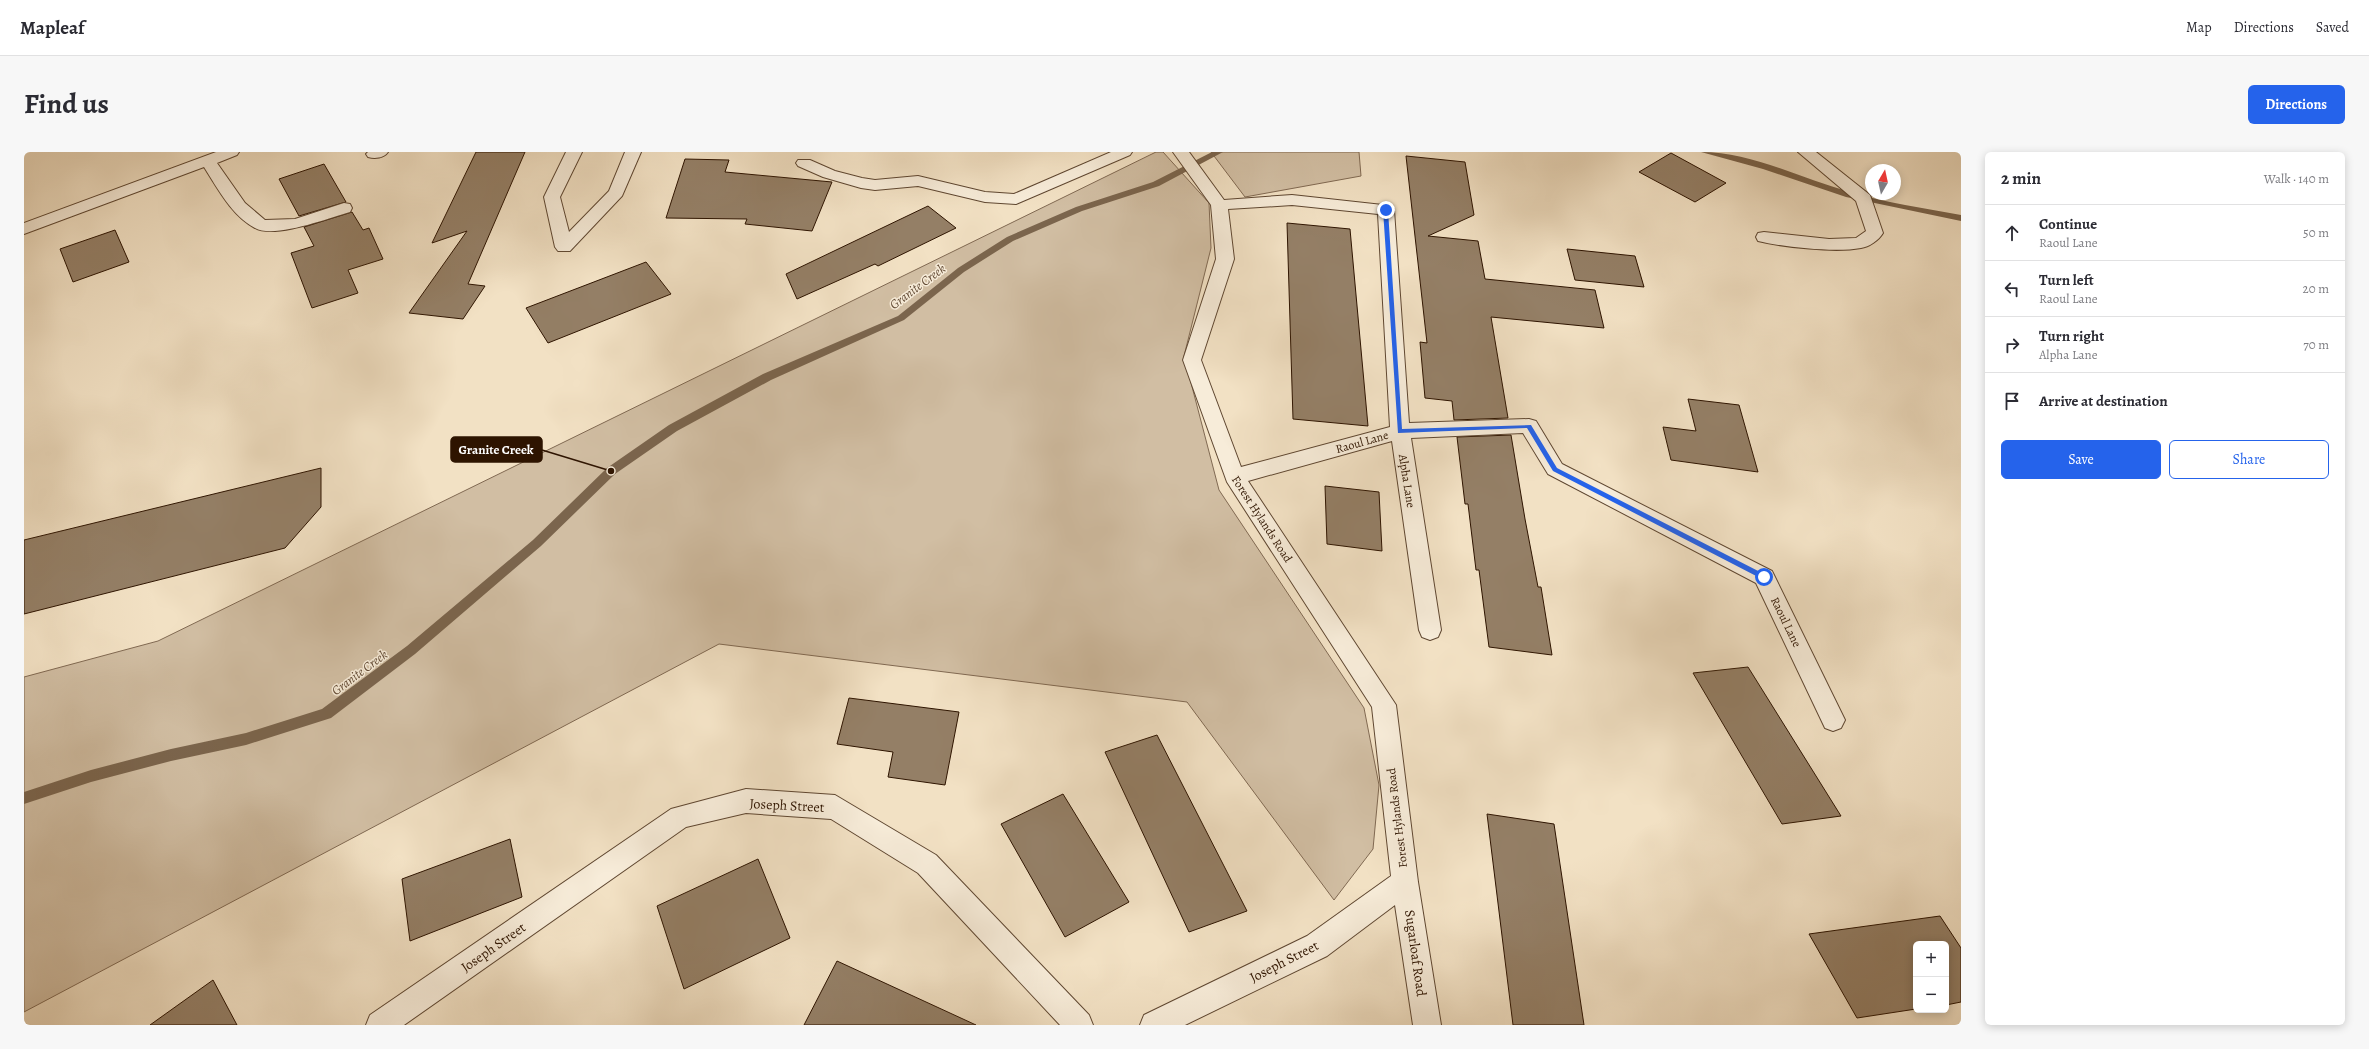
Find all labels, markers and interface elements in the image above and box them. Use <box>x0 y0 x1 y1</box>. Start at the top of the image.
text: Mapleaf <box>20 15 85 41</box>
text: Map <box>2186 18 2212 37</box>
text: Directions <box>2234 18 2294 37</box>
text: Saved <box>2316 18 2349 37</box>
text: Find us <box>24 85 109 123</box>
button: Directions <box>2248 85 2345 124</box>
north arrow <box>1865 164 1901 200</box>
text: 2 min <box>2001 167 2041 190</box>
text: Walk · 140 m <box>2264 170 2329 187</box>
route end <box>1377 201 1395 219</box>
text: Continue <box>2039 214 2097 234</box>
icon: ahead <box>2001 222 2023 244</box>
text: 50 m <box>2303 224 2329 241</box>
text: Raoul Lane <box>2039 234 2098 251</box>
water label: Granite Creek <box>886 260 949 313</box>
text: Turn left <box>2039 270 2094 290</box>
icon: left <box>2001 278 2023 300</box>
text: 20 m <box>2303 280 2329 297</box>
text: Raoul Lane <box>2039 290 2098 307</box>
text: Turn right <box>2039 326 2104 346</box>
icon: right <box>2001 334 2023 356</box>
text: 70 m <box>2303 336 2329 353</box>
text: Alpha Lane <box>2039 346 2098 363</box>
icon: arrive <box>2001 390 2023 412</box>
text: Arrive at destination <box>2039 391 2168 411</box>
street label: Raoul Lane <box>1334 427 1390 457</box>
callout: Granite Creek <box>451 437 542 462</box>
button: Save <box>2001 440 2161 479</box>
button: Share <box>2169 440 2329 479</box>
text: Granite Creek <box>458 441 534 458</box>
street label: Alpha Lane <box>1395 452 1419 509</box>
street label: Forest Hylands Road <box>1228 473 1296 566</box>
route start <box>1755 568 1773 586</box>
street label: Raoul Lane <box>1767 594 1805 650</box>
water label: Granite Creek <box>328 646 391 699</box>
street label: Forest Hylands Road <box>1383 767 1411 869</box>
street label: Joseph Street <box>749 794 825 817</box>
street label: Sugarloaf Road <box>1400 909 1431 998</box>
street label: Joseph Street <box>457 918 530 977</box>
street label: Joseph Street <box>1247 936 1322 987</box>
map controls <box>1913 941 1949 1013</box>
button: + <box>1913 941 1949 977</box>
button: − <box>1913 977 1949 1013</box>

